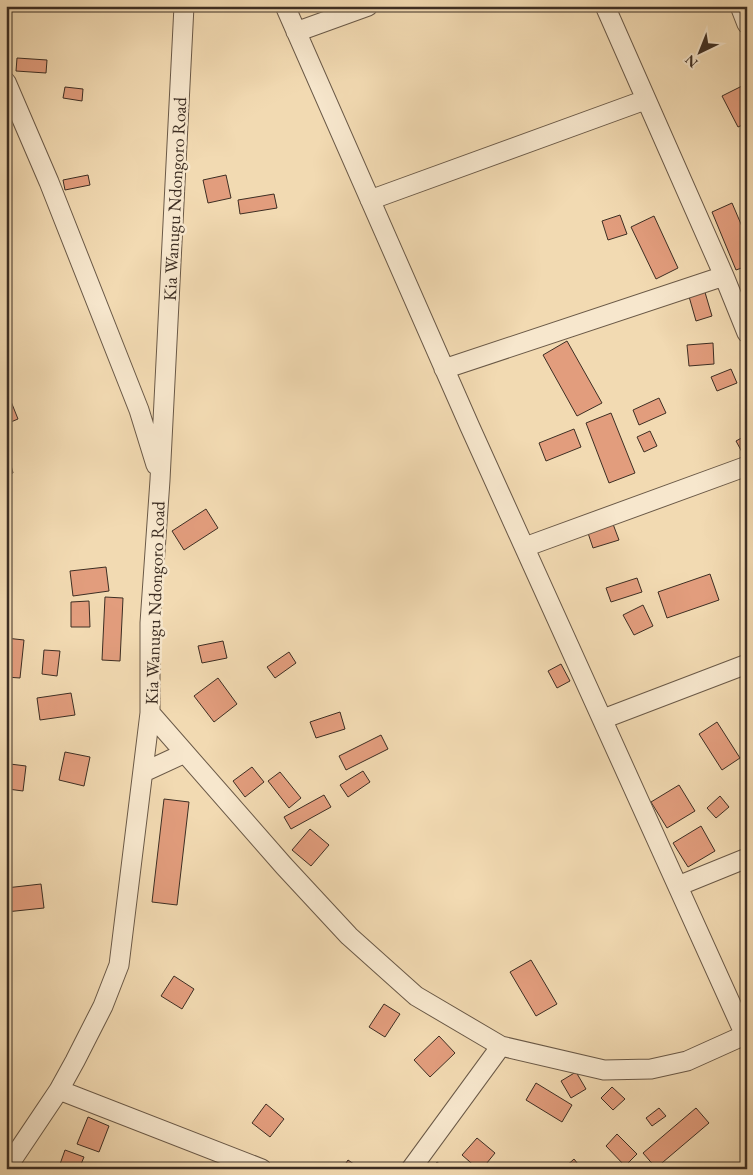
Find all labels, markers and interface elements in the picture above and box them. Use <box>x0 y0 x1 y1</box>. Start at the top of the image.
north arrow <box>676 28 726 78</box>
text: N <box>680 51 701 72</box>
street label: Kia Wanugu Ndongoro Road <box>158 96 191 301</box>
street label: Kia Wanugu Ndongoro Road <box>139 500 170 705</box>

